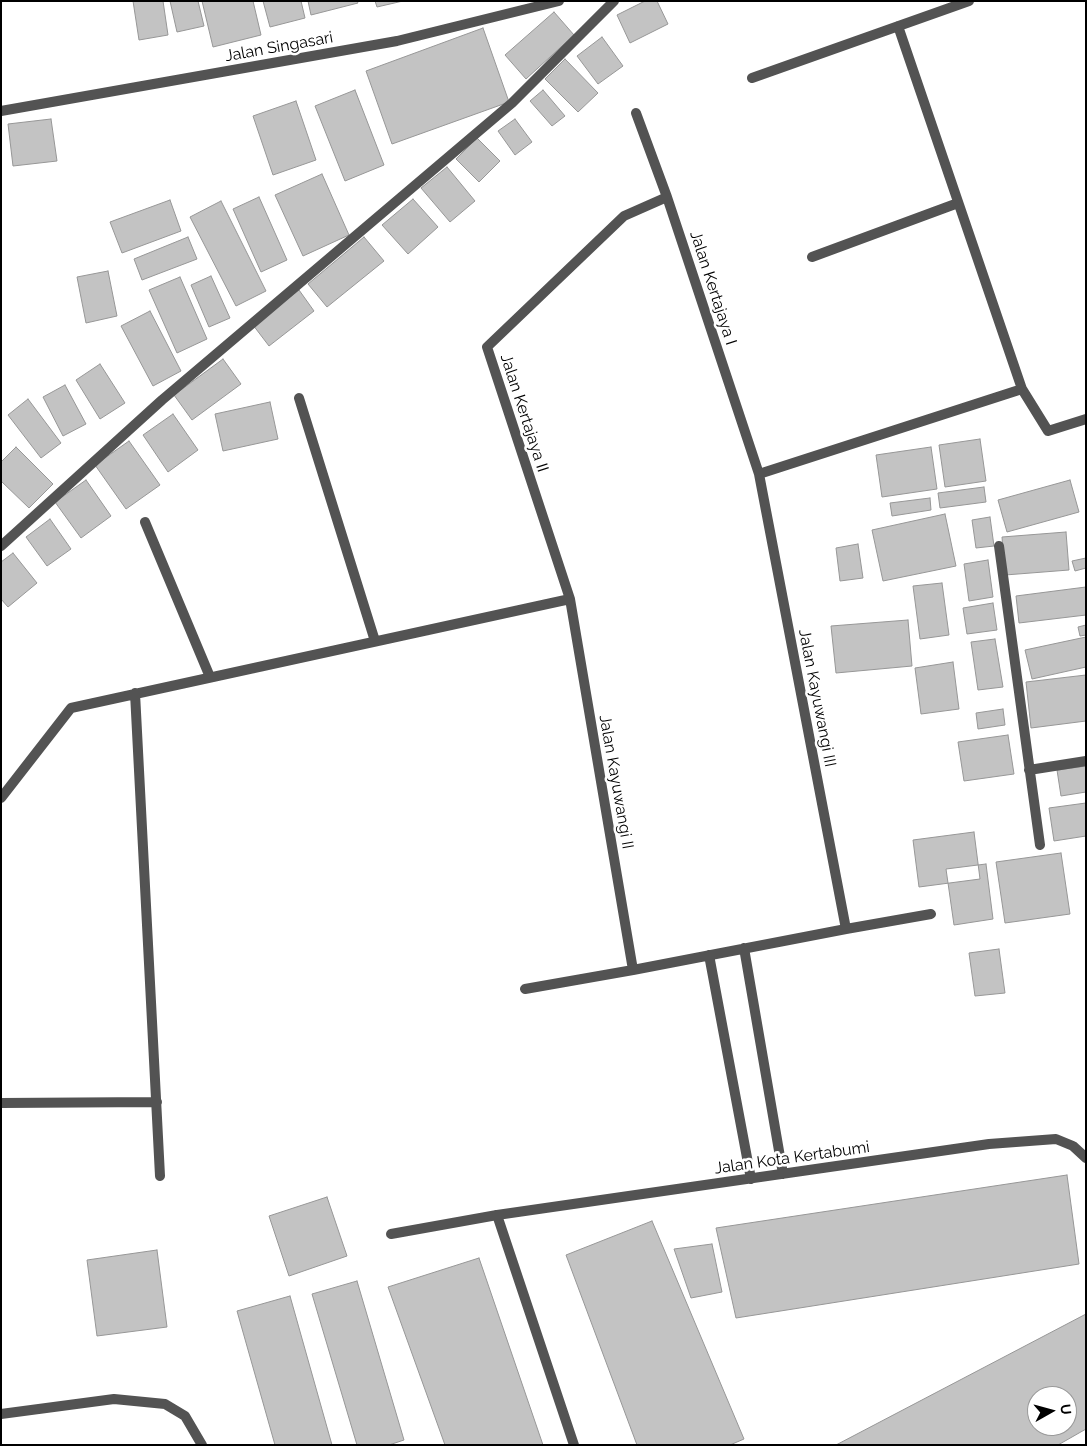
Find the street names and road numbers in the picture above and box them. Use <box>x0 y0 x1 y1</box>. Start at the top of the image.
street label: Jalan Singasari <box>223 28 335 66</box>
street label: Jalan Kertajaya I <box>685 228 741 348</box>
street label: Jalan Kertajaya II <box>496 352 552 474</box>
street label: Jalan Kayuwangi III <box>794 628 840 768</box>
street label: Jalan Kayuwangi II <box>595 713 637 851</box>
street label: Jalan Kota Kertabumi <box>713 1138 871 1178</box>

